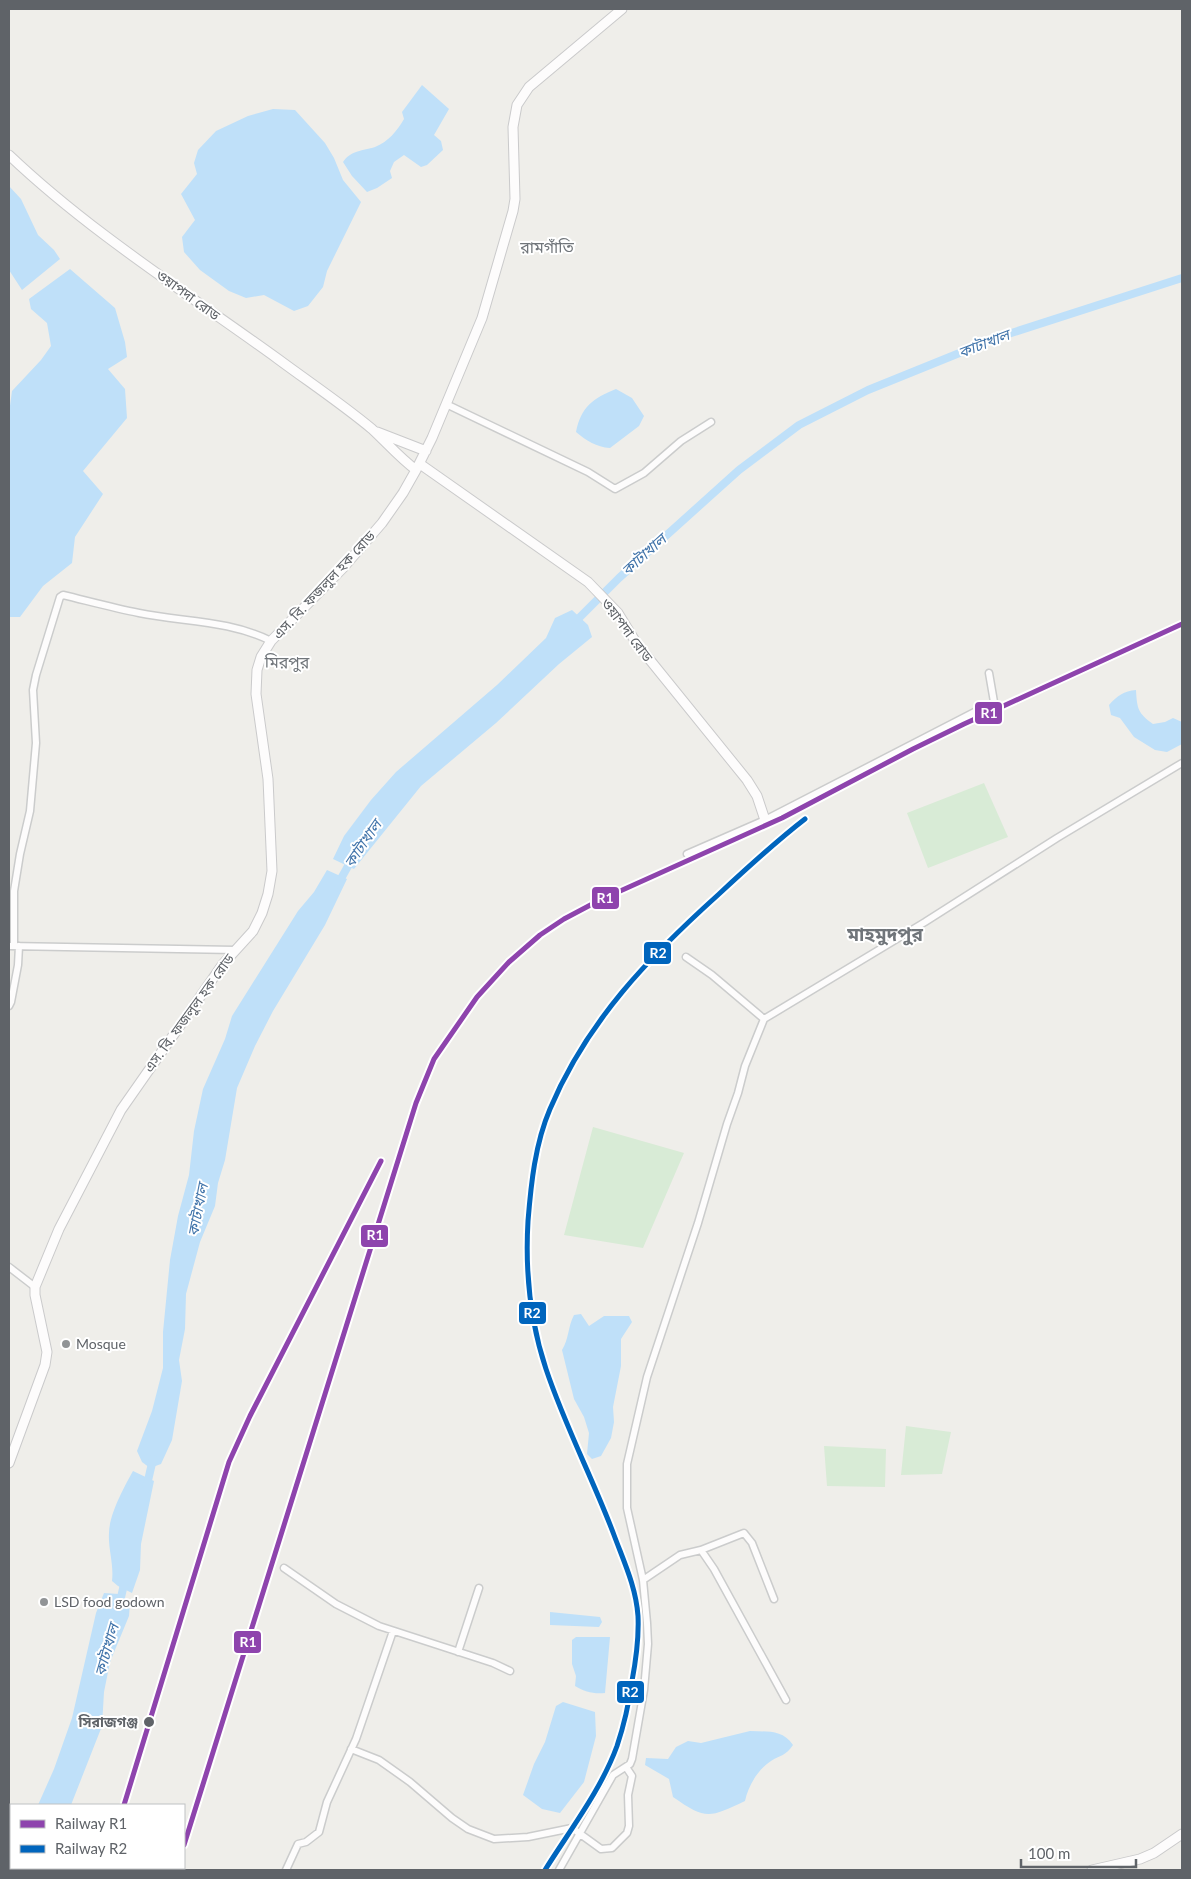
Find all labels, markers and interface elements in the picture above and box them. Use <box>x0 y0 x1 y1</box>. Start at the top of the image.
district label: রামগাঁতি <box>519 237 575 256</box>
street label: ওয়াপদা রোড <box>153 266 224 324</box>
water label: কাটাখাল <box>956 324 1015 361</box>
street label: এস. বি. ফজলুল হক রোড <box>269 526 380 643</box>
water label: কাটাখাল <box>618 528 671 579</box>
street label: ওয়াপদা রোড <box>598 595 657 666</box>
district label: মিরপুর <box>264 652 310 672</box>
line badge: R1 <box>974 701 1003 725</box>
text: R1 <box>980 704 998 721</box>
water label: কাটাখাল <box>340 814 386 871</box>
line badge: R1 <box>591 886 620 910</box>
text: R1 <box>596 889 614 906</box>
district label: মাহমুদপুর <box>846 922 923 946</box>
line badge: R2 <box>643 941 672 965</box>
text: R2 <box>649 944 667 961</box>
street label: এস. বি. ফজলুল হক রোড <box>140 949 239 1076</box>
water label: কাটাখাল <box>183 1179 212 1238</box>
line badge: R1 <box>360 1224 389 1248</box>
text: R1 <box>366 1226 384 1243</box>
line badge: R2 <box>518 1301 547 1325</box>
text: R2 <box>523 1304 541 1321</box>
place label: Mosque <box>76 1335 126 1352</box>
marker: Mosque <box>60 1338 72 1350</box>
place label: LSD food godown <box>54 1593 165 1610</box>
marker: LSD food godown <box>38 1596 50 1608</box>
water label: কাটাখাল <box>90 1619 123 1678</box>
line badge: R1 <box>233 1630 262 1654</box>
text: R1 <box>239 1633 257 1650</box>
line badge: R2 <box>616 1680 645 1704</box>
text: R2 <box>621 1683 639 1700</box>
place label: সিরাজগঞ্জ <box>78 1713 138 1730</box>
marker: সিরাজগঞ্জ <box>142 1715 156 1729</box>
legend <box>10 1804 185 1869</box>
text: Railway R1 <box>55 1814 127 1832</box>
scale bar <box>1021 1836 1136 1868</box>
text: Railway R2 <box>55 1839 127 1857</box>
text: 100 m <box>1028 1844 1070 1862</box>

